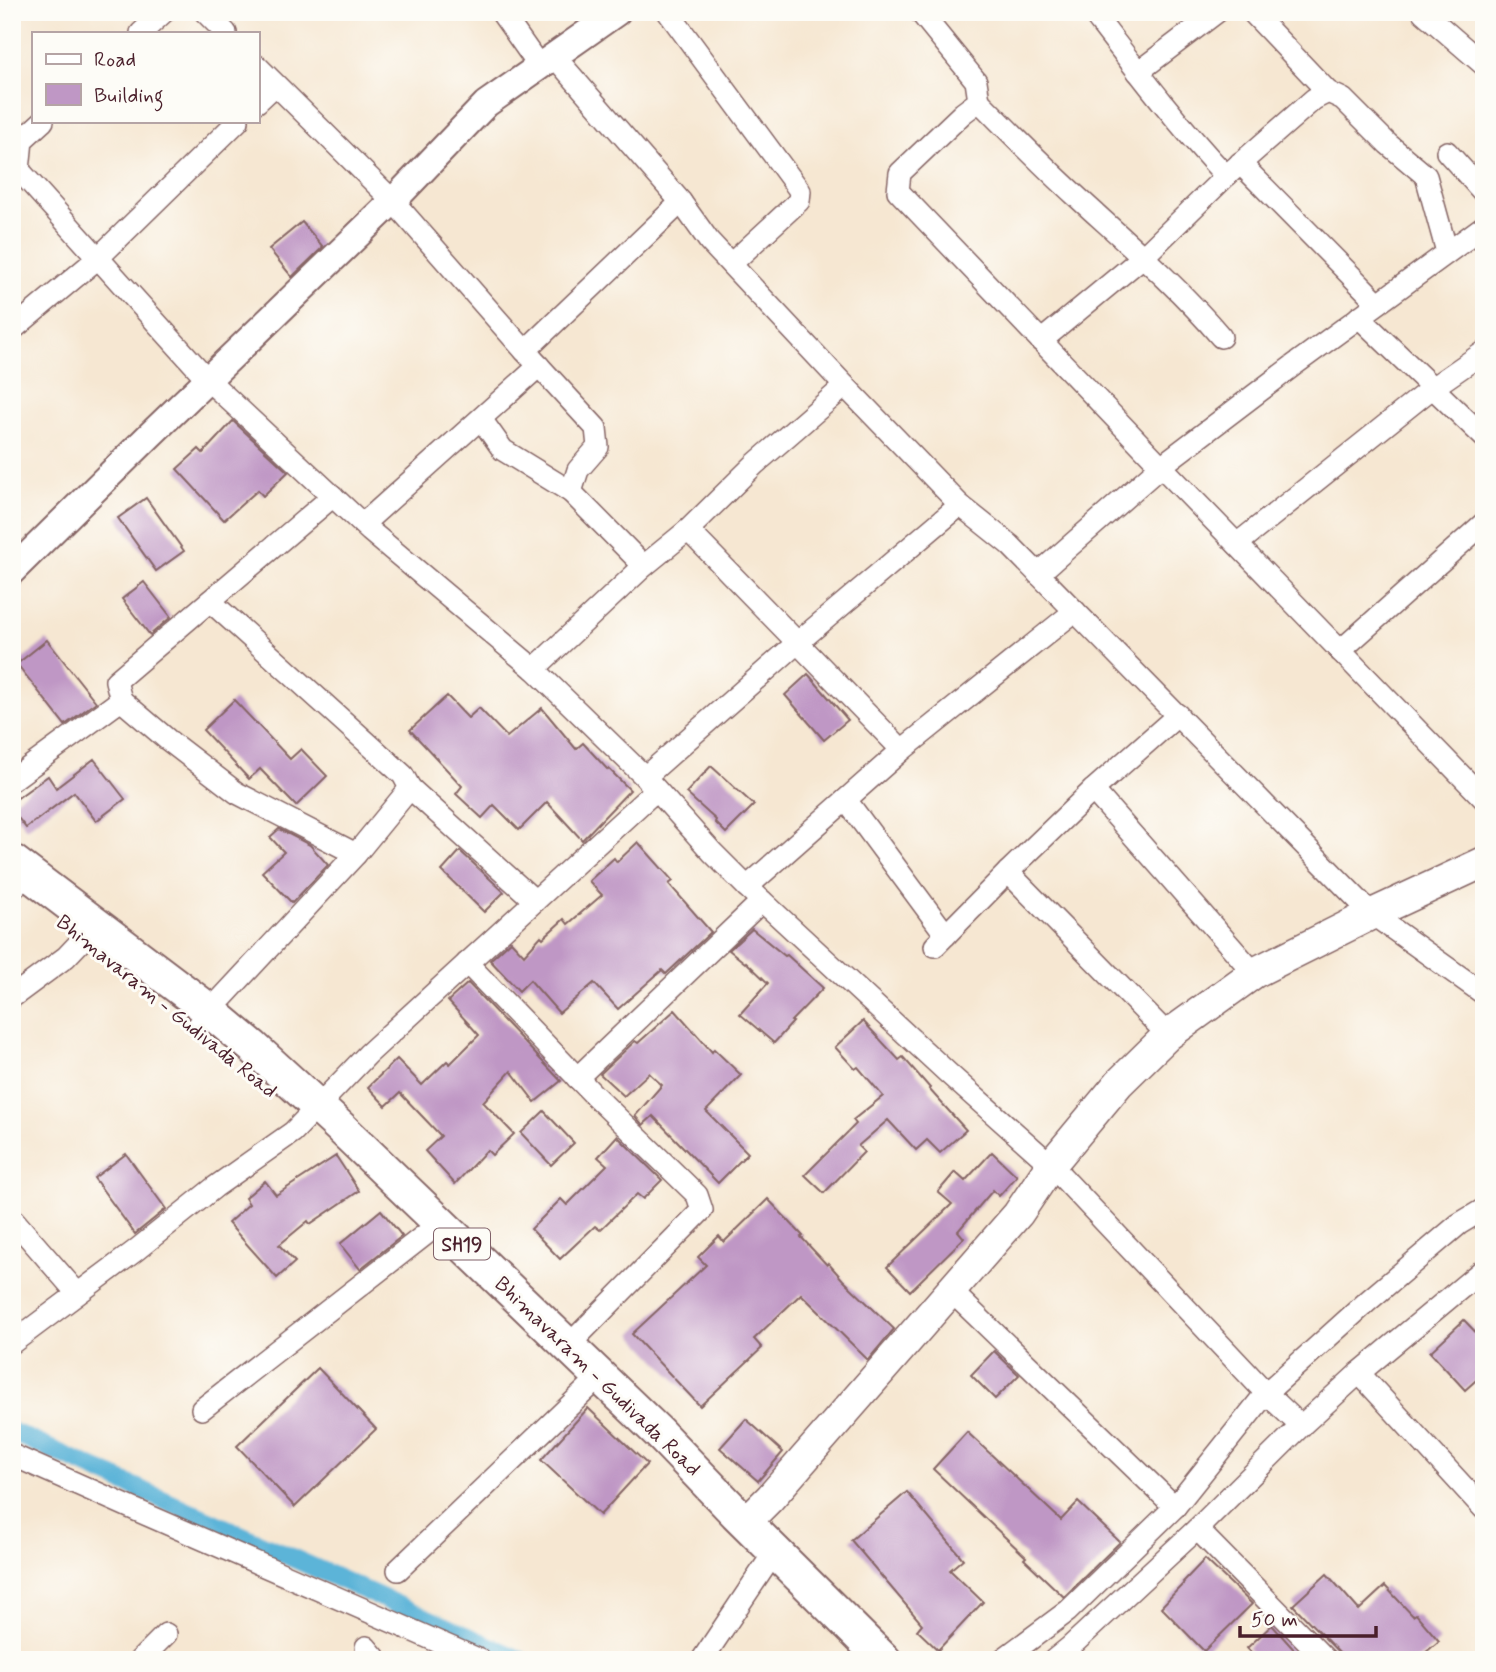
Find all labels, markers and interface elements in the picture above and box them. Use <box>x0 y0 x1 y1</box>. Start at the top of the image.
legend <box>32 32 259 122</box>
text: Road <box>94 46 136 74</box>
text: Building <box>94 82 164 112</box>
street label: Bhimavaram - Gudivada Road <box>50 909 283 1105</box>
road number: SH19 <box>434 1228 490 1260</box>
street label: Bhimavaram - Gudivada Road <box>488 1270 707 1483</box>
scale bar <box>1240 1595 1377 1639</box>
text: 50 m <box>1251 1606 1298 1634</box>

